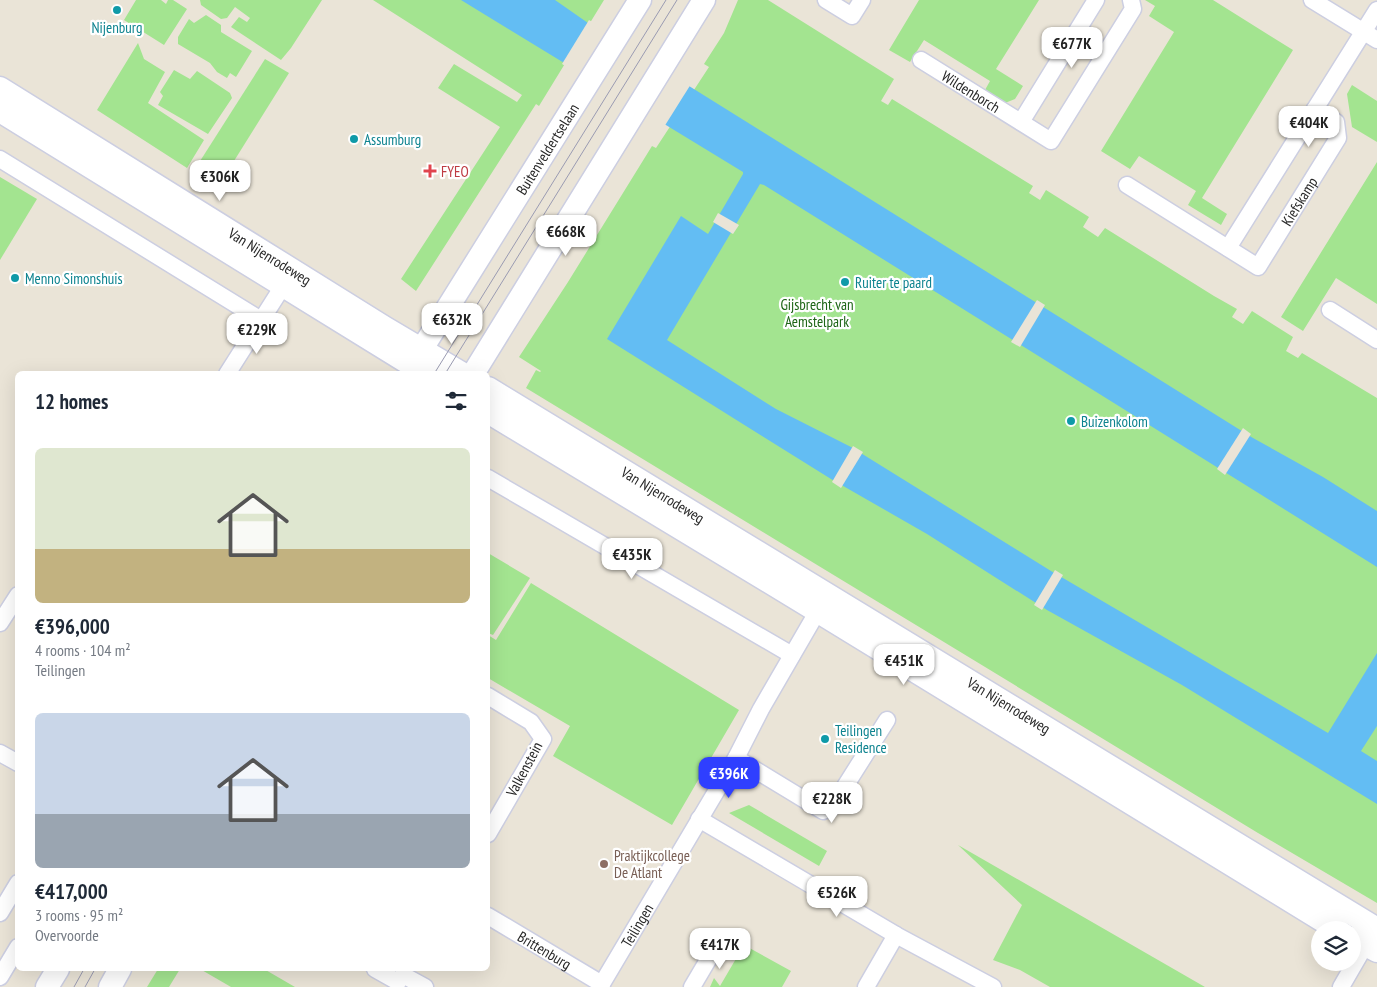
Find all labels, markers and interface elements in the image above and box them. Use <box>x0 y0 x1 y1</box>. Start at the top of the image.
marker: Nijenburg <box>111 4 123 16</box>
place label: Nijenburg <box>92 18 142 37</box>
pin: €677K <box>1037 27 1107 69</box>
text: €677K <box>1053 33 1091 53</box>
street label: Wildenborch <box>938 66 1004 117</box>
street label: Buitenveldertselaan <box>511 100 583 198</box>
pin: €404K <box>1274 106 1344 148</box>
text: €404K <box>1290 112 1328 132</box>
place label: Assumburg <box>364 130 421 149</box>
marker: Assumburg <box>348 133 360 145</box>
pin: €306K <box>185 160 255 202</box>
place label: FYEO <box>441 162 469 181</box>
marker: FYEO <box>423 164 437 178</box>
text: €306K <box>201 166 239 186</box>
street label: Kiefskamp <box>1277 173 1321 229</box>
pin: €668K <box>531 214 601 257</box>
text: €668K <box>547 221 585 241</box>
street label: Van Nijenrodeweg <box>224 223 315 289</box>
place label: Menno Simonshuis <box>25 269 123 288</box>
marker: Menno Simonshuis <box>9 272 21 284</box>
place label: Ruiter te paard <box>855 273 932 292</box>
marker: Ruiter te paard <box>839 276 851 288</box>
park label: Gijsbrecht van Aemstelpark <box>780 295 854 331</box>
pin: €632K <box>417 302 487 345</box>
text: €632K <box>433 309 471 329</box>
pin: €229K <box>222 312 292 355</box>
text: €229K <box>238 319 276 339</box>
icon: filters <box>442 387 470 415</box>
text: 12 homes <box>35 388 108 415</box>
place label: Buizenkolom <box>1081 412 1148 431</box>
marker: Buizenkolom <box>1065 415 1077 427</box>
street label: Van Nijenrodeweg <box>617 462 708 527</box>
icon: home <box>208 480 298 570</box>
pin: €435K <box>597 538 667 580</box>
text: €435K <box>613 544 651 564</box>
text: €396,000 <box>35 613 110 640</box>
text: 4 rooms · 104 m² <box>35 640 131 660</box>
pin: €451K <box>869 644 939 686</box>
text: €451K <box>885 650 923 670</box>
text: Teilingen <box>35 660 85 680</box>
street label: Van Nijenrodeweg <box>963 672 1054 738</box>
place label: Teilingen Residence <box>835 721 887 757</box>
marker: Teilingen Residence <box>819 733 831 745</box>
street label: Valkenstein <box>501 738 546 801</box>
icon: home <box>208 745 298 835</box>
pin: €396K <box>694 756 764 799</box>
text: €396K <box>710 763 748 783</box>
pin: €228K <box>797 782 867 824</box>
text: €228K <box>813 788 851 808</box>
place label: Praktijkcollege De Atlant <box>614 846 690 882</box>
marker: Praktijkcollege De Atlant <box>598 858 610 870</box>
pin: €526K <box>802 876 872 918</box>
text: €417,000 <box>35 878 108 905</box>
text: €526K <box>818 882 856 902</box>
street label: Teilingen <box>617 900 657 950</box>
text: 3 rooms · 95 m² <box>35 905 123 925</box>
map controls <box>1311 921 1361 971</box>
button: layers <box>1311 921 1361 971</box>
text: Overvoorde <box>35 925 99 945</box>
street label: Brittenburg <box>514 927 575 973</box>
pin: €417K <box>685 928 755 970</box>
text: €417K <box>701 934 739 954</box>

